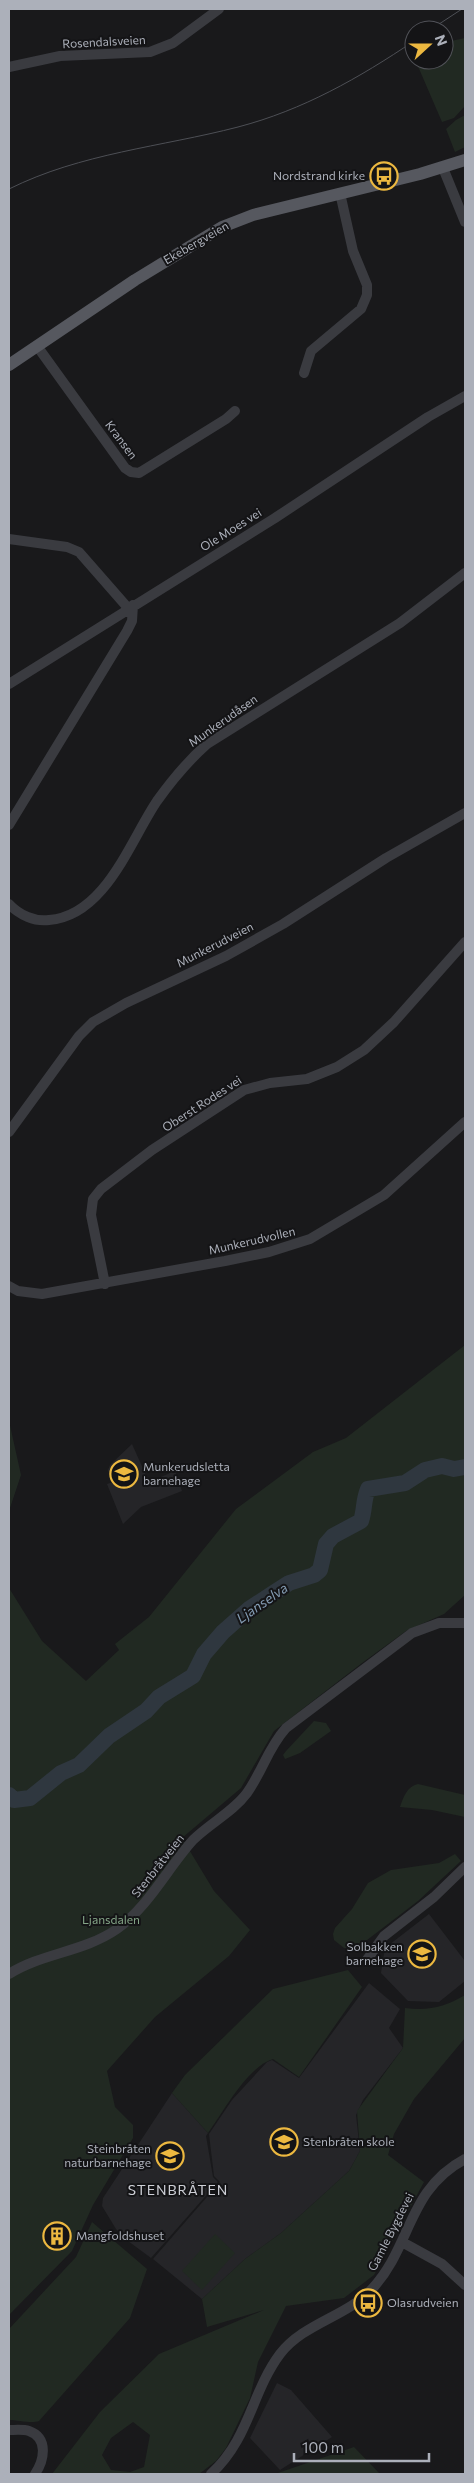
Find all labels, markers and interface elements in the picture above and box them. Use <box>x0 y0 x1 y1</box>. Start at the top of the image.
north arrow <box>404 20 454 70</box>
street label: Rosendalsveien <box>62 32 146 50</box>
text: N <box>432 32 451 48</box>
bus stop icon: Nordstrand kirke <box>369 161 399 191</box>
place label: Nordstrand kirke <box>273 168 365 182</box>
street label: Ekebergveien <box>160 218 231 266</box>
street label: Kransen <box>103 417 141 461</box>
street label: Ole Moes vei <box>197 505 264 554</box>
street label: Munkerudåsen <box>185 691 260 749</box>
street label: Munkerudveien <box>174 919 255 970</box>
street label: Oberst Rodes vei <box>159 1072 244 1134</box>
street label: Munkerudvollen <box>207 1223 296 1257</box>
school or university icon: Munkerudsletta barnehage <box>109 1459 139 1489</box>
place label: Munkerudsletta barnehage <box>143 1459 230 1487</box>
water label: Ljanselva <box>233 1579 291 1626</box>
street label: Stenbråtveien <box>128 1831 186 1900</box>
park label: Ljansdalen <box>82 1912 140 1926</box>
place label: Solbakken barnehage <box>346 1939 403 1967</box>
school or university icon: Solbakken barnehage <box>407 1939 437 1969</box>
school or university icon: Stenbråten skole <box>269 2127 299 2157</box>
place label: Stenbråten skole <box>303 2134 395 2148</box>
place label: Steinbråten naturbarnehage <box>64 2141 151 2169</box>
school or university icon: Steinbråten naturbarnehage <box>155 2141 185 2171</box>
district label: STENBRÅTEN <box>128 2181 228 2198</box>
street label: Gamle Bygdevei <box>364 2190 416 2273</box>
building icon: Mangfoldshuset <box>42 2221 72 2251</box>
place label: Mangfoldshuset <box>76 2228 164 2242</box>
bus stop icon: Olasrudveien <box>353 2288 383 2318</box>
place label: Olasrudveien <box>387 2295 459 2309</box>
scale bar <box>294 2430 429 2462</box>
text: 100 m <box>302 2438 344 2456</box>

